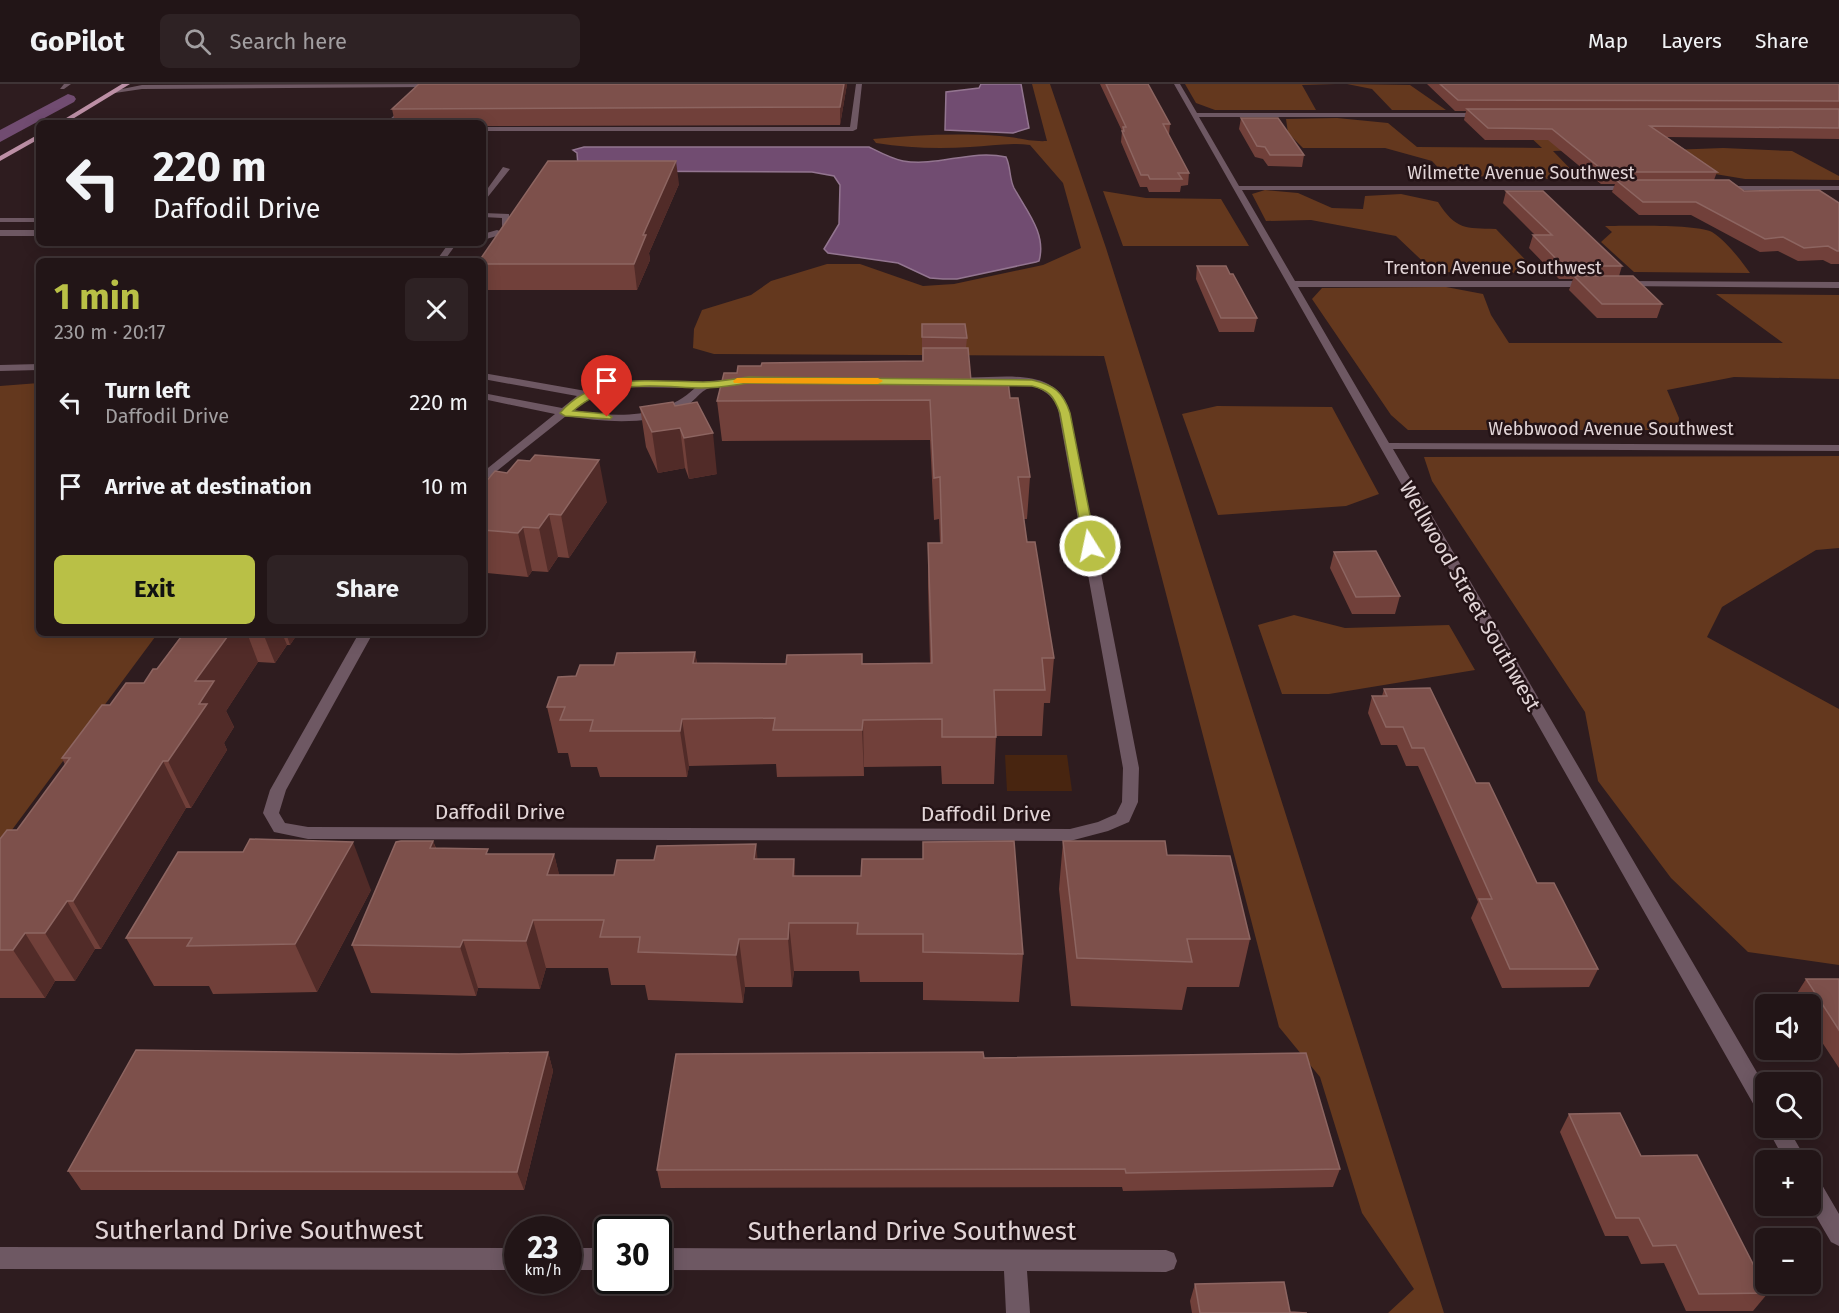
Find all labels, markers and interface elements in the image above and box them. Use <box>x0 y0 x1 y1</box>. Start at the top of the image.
search box <box>160 14 580 68</box>
text: GoPilot <box>30 25 124 58</box>
icon: search <box>181 25 214 58</box>
text: Search here <box>229 28 347 55</box>
text: Map <box>1588 28 1628 54</box>
text: Layers <box>1661 28 1722 54</box>
text: Share <box>1755 28 1809 54</box>
text: 220 m <box>153 142 266 192</box>
icon: left <box>54 144 132 222</box>
street label: Wilmette Avenue Southwest <box>1407 162 1635 184</box>
text: Daffodil Drive <box>153 193 321 225</box>
street label: Trenton Avenue Southwest <box>1384 257 1602 279</box>
text: 1 min <box>54 275 141 319</box>
button: close <box>405 278 468 341</box>
text: 230 m · 20:17 <box>54 320 165 344</box>
pin <box>581 355 632 417</box>
icon: arrive <box>590 364 623 397</box>
text: Turn left <box>105 377 190 404</box>
icon: left <box>54 386 87 419</box>
text: 220 m <box>409 389 468 416</box>
text: Daffodil Drive <box>105 404 229 428</box>
street label: Webbwood Avenue Southwest <box>1488 418 1734 440</box>
icon: arrive <box>54 470 87 503</box>
text: Arrive at destination <box>105 473 312 500</box>
text: 10 m <box>422 473 468 500</box>
street label: Wellwood Street Southwest <box>1394 477 1547 716</box>
position arrow <box>1058 514 1122 578</box>
button: Exit <box>54 555 255 624</box>
button: Share <box>267 555 468 624</box>
street label: Daffodil Drive <box>435 799 565 825</box>
street label: Daffodil Drive <box>921 801 1051 827</box>
map controls <box>1755 994 1821 1294</box>
button: sound <box>1755 994 1821 1060</box>
button: search <box>1755 1072 1821 1138</box>
button: + <box>1755 1150 1821 1216</box>
street label: Sutherland Drive Southwest <box>95 1215 424 1246</box>
speed limit sign: 30 <box>594 1216 672 1294</box>
street label: Sutherland Drive Southwest <box>748 1216 1077 1247</box>
button: − <box>1755 1228 1821 1294</box>
text: 23 <box>528 1230 558 1266</box>
text: km/h <box>524 1261 562 1279</box>

